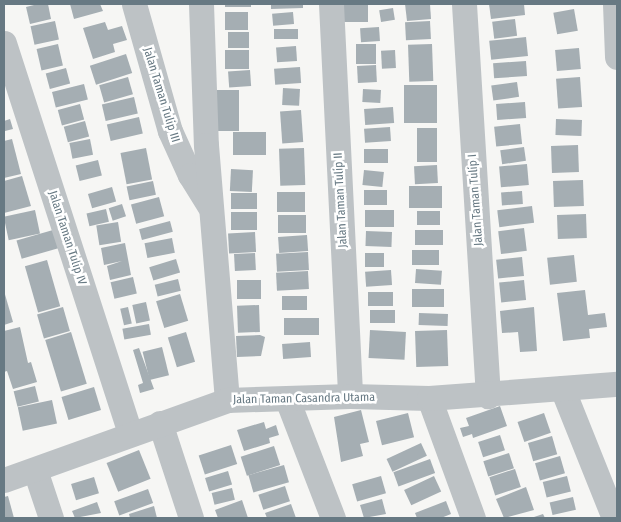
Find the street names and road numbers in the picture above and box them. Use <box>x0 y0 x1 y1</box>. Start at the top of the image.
street label: Jalan Taman Tulip III <box>140 46 182 144</box>
street label: Jalan Taman Tulip II <box>331 152 351 248</box>
street label: Jalan Taman Tulip I <box>466 154 486 246</box>
street label: Jalan Taman Tulip IV <box>45 189 89 287</box>
street label: Jalan Taman Casandra Utama <box>233 391 375 407</box>

